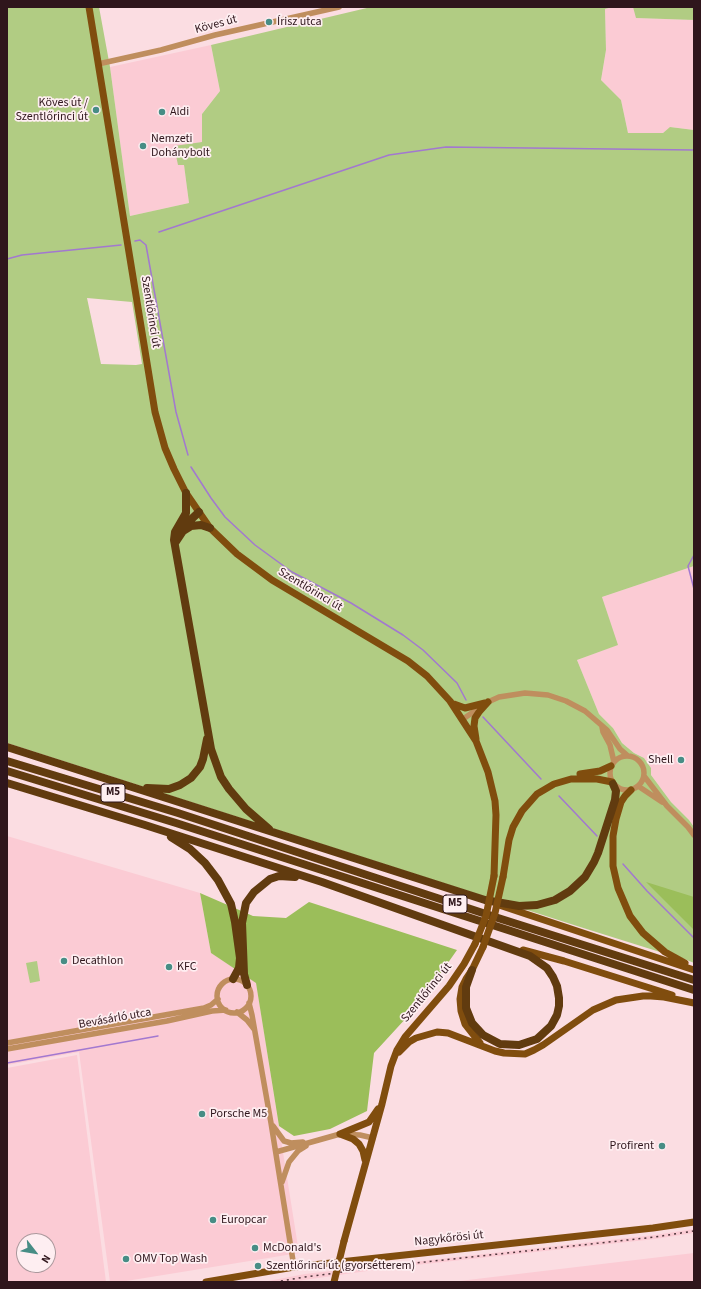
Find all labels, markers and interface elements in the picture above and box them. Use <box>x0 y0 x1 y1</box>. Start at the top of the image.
street label: Köves út <box>193 13 239 37</box>
place label: Írisz utca <box>277 15 322 29</box>
marker: Írisz utca <box>264 17 274 27</box>
place label: Köves út / Szentlőrinci út <box>15 96 88 124</box>
marker: Köves út / Szentlőrinci út <box>91 105 101 115</box>
place label: Aldi <box>170 105 189 119</box>
marker: Aldi <box>157 107 167 117</box>
place label: Nemzeti Dohánybolt <box>151 132 210 160</box>
marker: Nemzeti Dohánybolt <box>138 141 148 151</box>
street label: Szentlőrinci út <box>137 275 163 349</box>
street label: Szentlőrinci út <box>275 565 345 615</box>
place label: Shell <box>648 753 673 767</box>
marker: Shell <box>676 755 686 765</box>
road number: M5 <box>101 784 125 802</box>
road number: M5 <box>443 895 467 913</box>
place label: Decathlon <box>72 954 123 968</box>
marker: Decathlon <box>59 956 69 966</box>
place label: KFC <box>177 960 197 974</box>
street label: Szentlőrinci út <box>399 960 455 1026</box>
marker: KFC <box>164 962 174 972</box>
street label: Bevásárló utca <box>78 1006 152 1032</box>
place label: Porsche M5 <box>210 1107 267 1121</box>
marker: Porsche M5 <box>197 1109 207 1119</box>
place label: Profirent <box>610 1139 654 1153</box>
marker: Profirent <box>657 1141 667 1151</box>
place label: Europcar <box>221 1213 267 1227</box>
marker: Europcar <box>208 1215 218 1225</box>
street label: Nagykőrösi út <box>414 1228 484 1250</box>
north arrow <box>16 1233 56 1273</box>
place label: McDonald's <box>263 1241 321 1255</box>
marker: McDonald's <box>250 1243 260 1253</box>
text: N <box>38 1252 54 1266</box>
place label: OMV Top Wash <box>134 1252 207 1266</box>
marker: OMV Top Wash <box>121 1254 131 1264</box>
place label: Szentlőrinci út (gyorsétterem) <box>266 1259 415 1273</box>
marker: Szentlőrinci út (gyorsétterem) <box>253 1261 263 1271</box>

